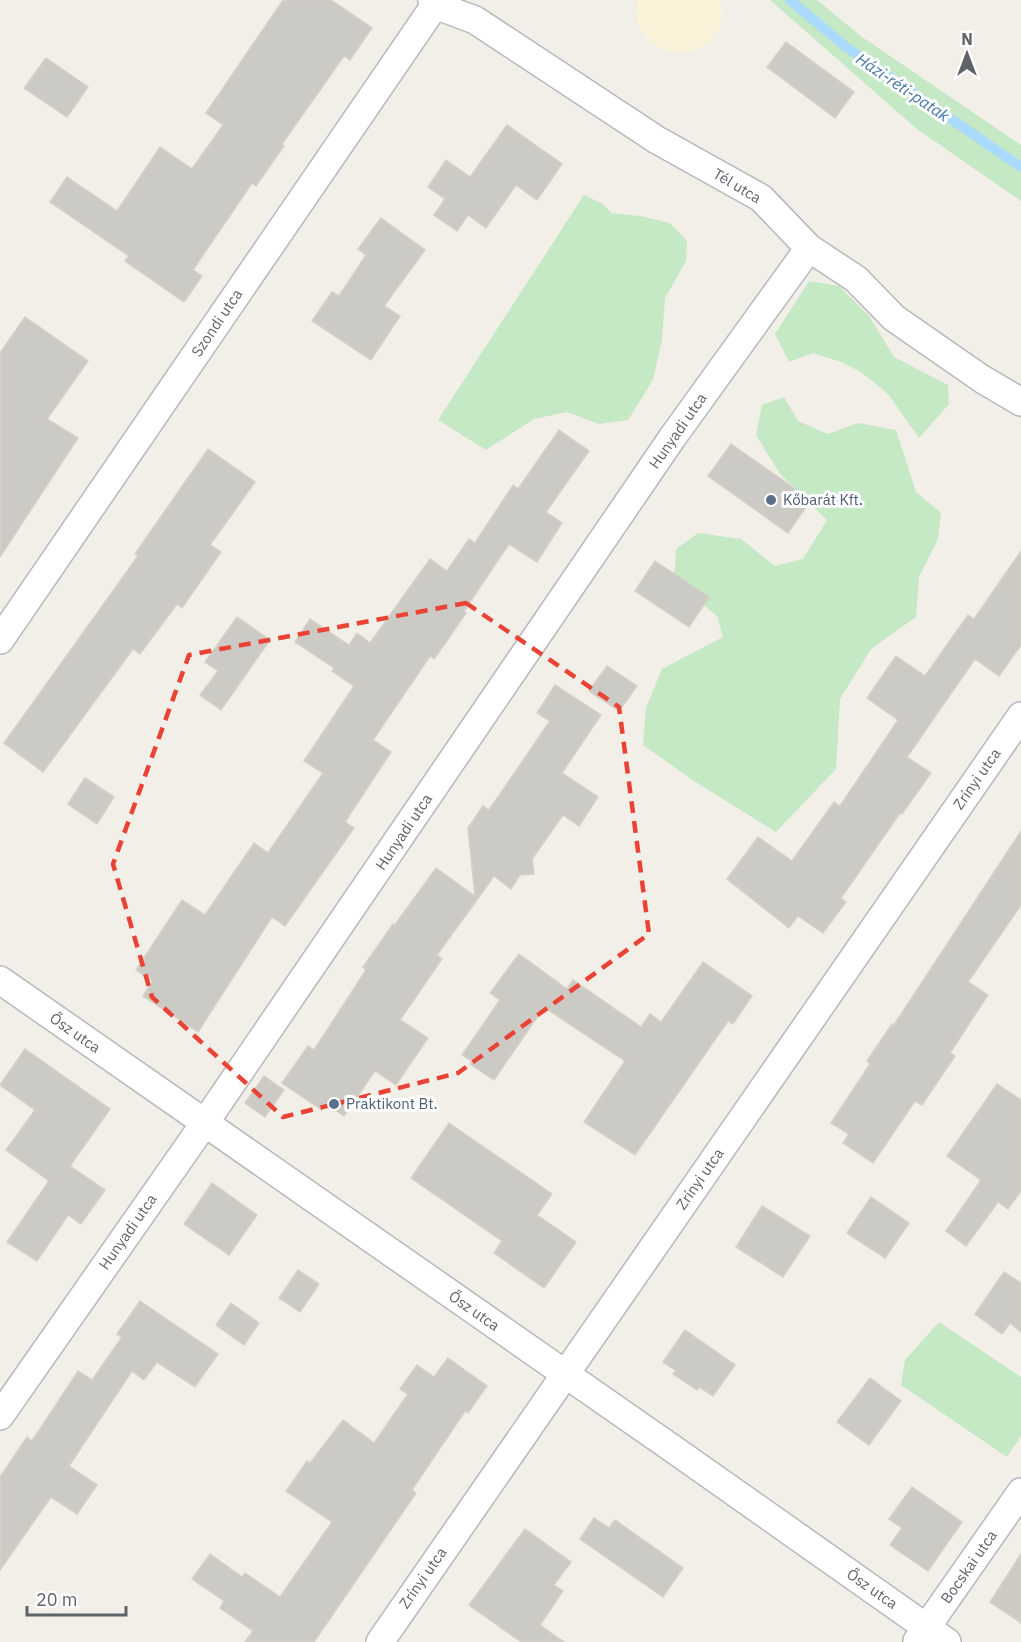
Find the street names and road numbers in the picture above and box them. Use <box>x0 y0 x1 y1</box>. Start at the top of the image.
street label: Tél utca <box>710 164 765 207</box>
street label: Szondi utca <box>187 285 246 360</box>
street label: Hunyadi utca <box>645 389 711 472</box>
street label: Zrínyi utca <box>949 744 1005 813</box>
street label: Hunyadi utca <box>371 790 436 874</box>
street label: Ősz utca <box>46 1008 104 1057</box>
street label: Zrínyi utca <box>672 1144 728 1213</box>
street label: Hunyadi utca <box>95 1190 161 1273</box>
street label: Ősz utca <box>445 1286 503 1335</box>
street label: Bocskai utca <box>936 1526 1001 1607</box>
street label: Zrínyi utca <box>395 1543 451 1612</box>
street label: Ősz utca <box>843 1564 901 1613</box>

